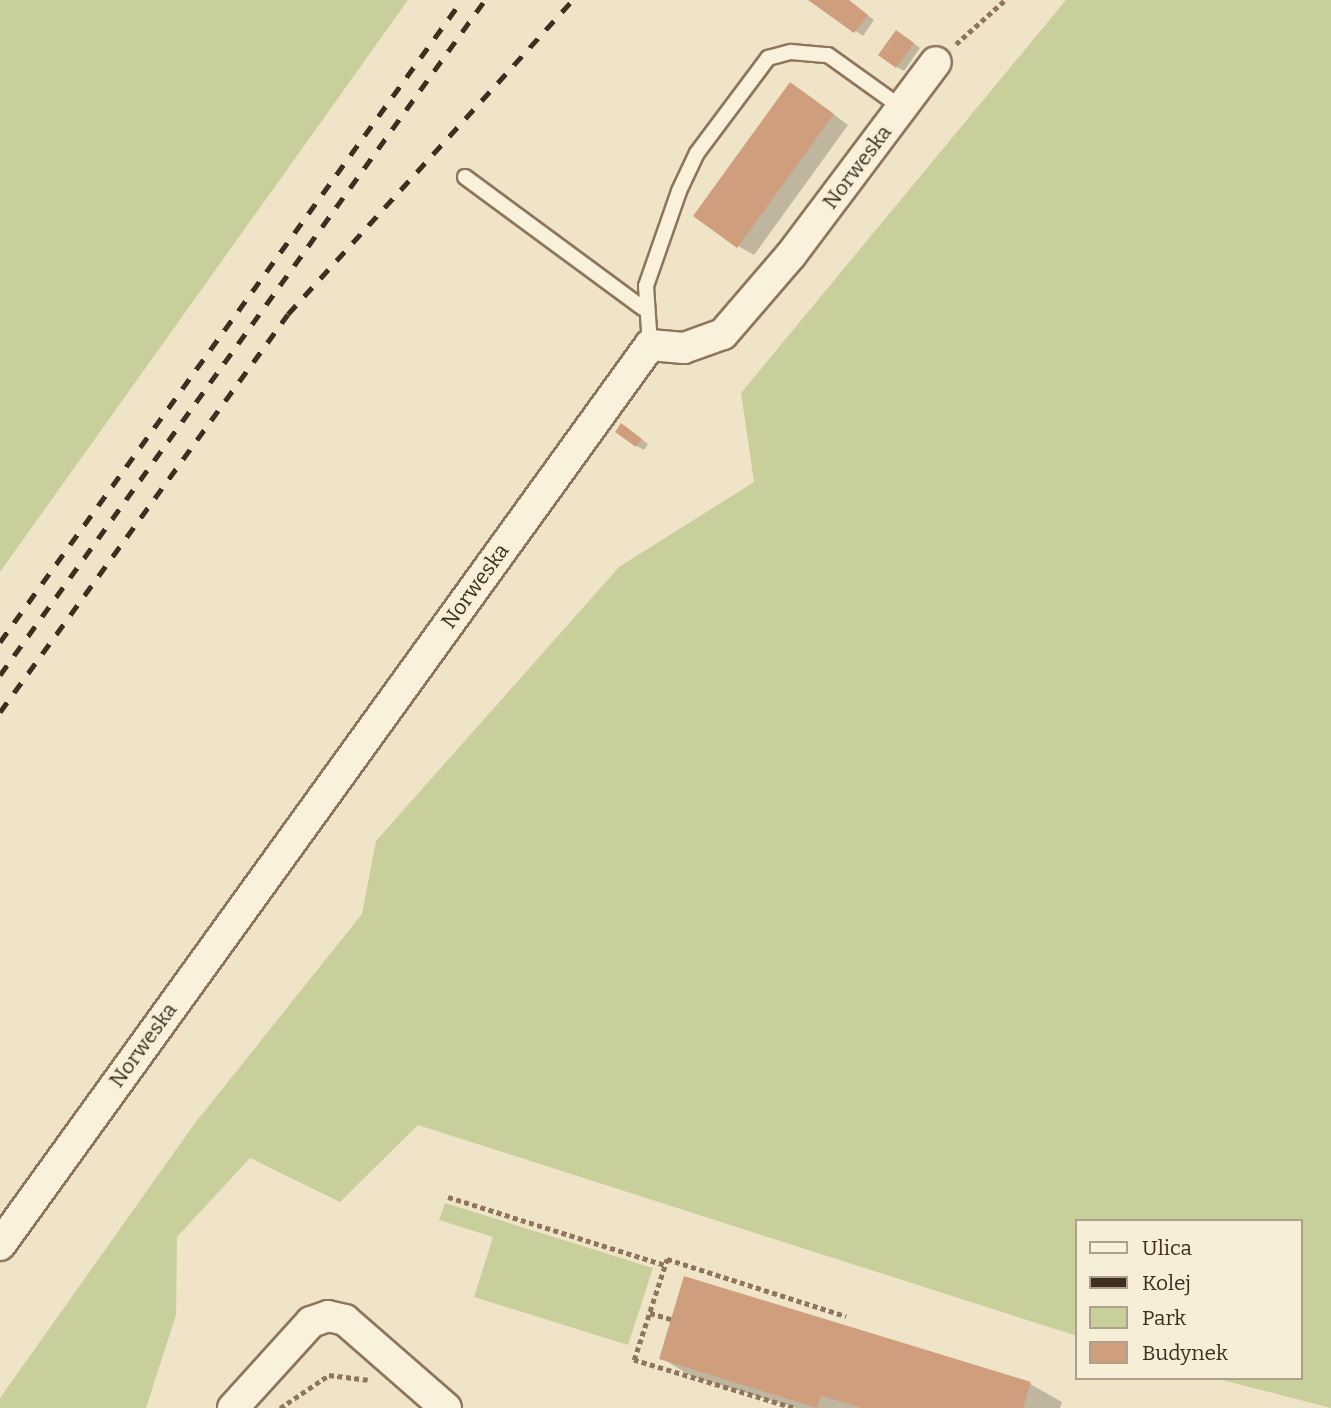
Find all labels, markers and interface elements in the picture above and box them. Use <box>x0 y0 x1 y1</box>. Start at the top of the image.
street label: Norweska <box>817 120 897 214</box>
street label: Norweska <box>436 539 514 633</box>
street label: Norweska <box>104 998 182 1092</box>
legend <box>1076 1219 1303 1380</box>
text: Ulica <box>1142 1235 1192 1261</box>
text: Kolej <box>1142 1270 1191 1296</box>
text: Park <box>1142 1305 1186 1331</box>
text: Budynek <box>1142 1340 1228 1366</box>

